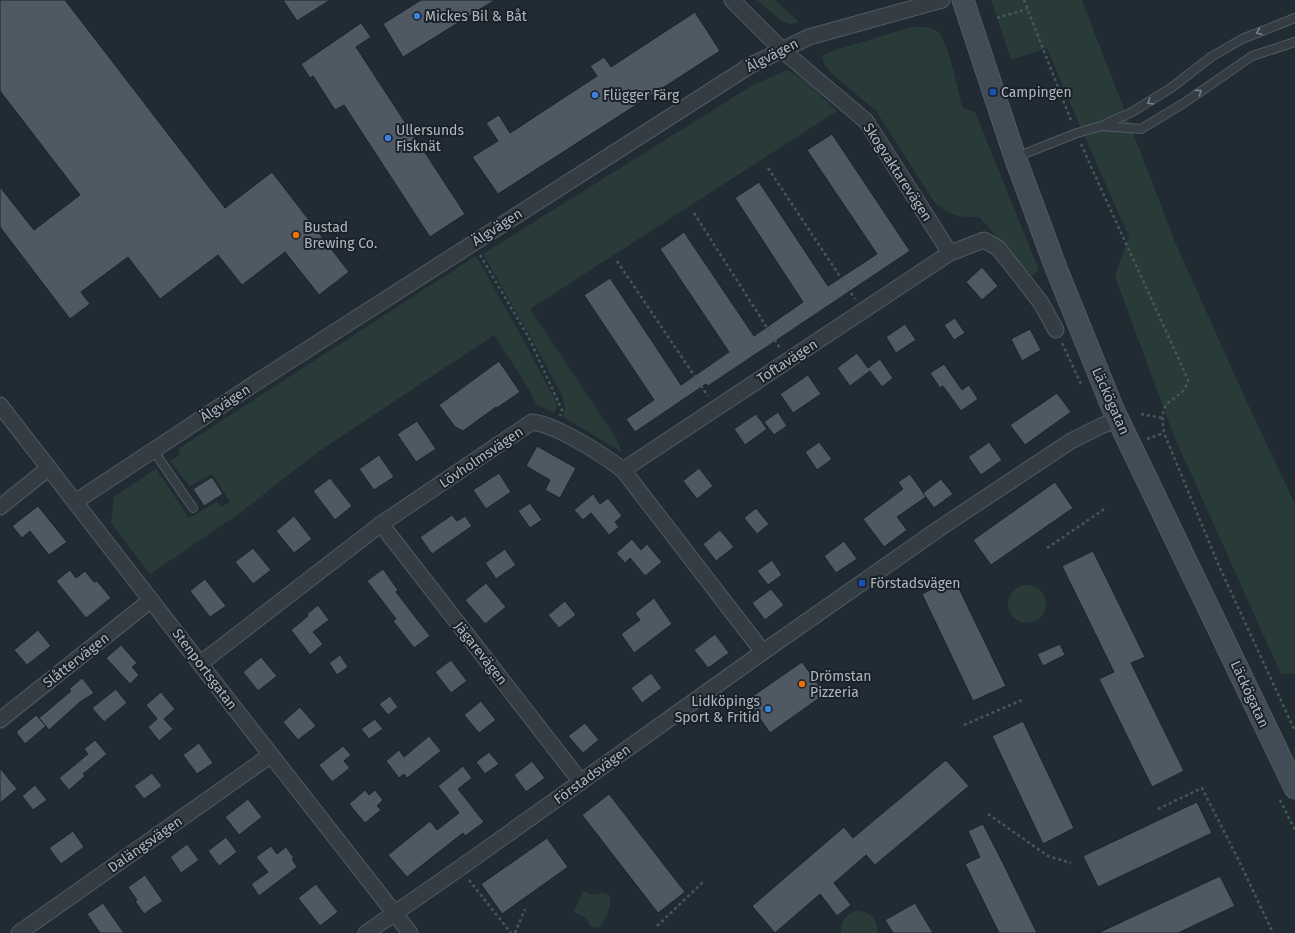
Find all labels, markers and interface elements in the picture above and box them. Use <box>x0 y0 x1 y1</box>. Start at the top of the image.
place label: Mickes Bil & Båt <box>425 8 528 25</box>
marker: Mickes Bil & Båt <box>412 11 422 21</box>
one-way arrow <box>1255 27 1263 35</box>
street label: Älgvägen <box>743 35 801 76</box>
place label: Campingen <box>1001 84 1072 101</box>
place label: Flügger Färg <box>603 87 680 104</box>
marker: Campingen <box>988 87 998 97</box>
marker: Flügger Färg <box>590 90 600 100</box>
one-way arrow <box>1195 90 1202 97</box>
one-way arrow <box>1147 97 1154 104</box>
street label: Skogvaktarevägen <box>859 120 936 225</box>
place label: Ullersunds Fisknät <box>396 122 464 155</box>
marker: Ullersunds Fisknät <box>383 133 393 143</box>
street label: Älgvägen <box>469 205 526 250</box>
place label: Bustad Brewing Co. <box>304 219 377 252</box>
marker: Bustad Brewing Co. <box>291 230 301 240</box>
street label: Toftavägen <box>754 336 821 387</box>
street label: Läckögatan <box>1088 365 1133 437</box>
street label: Älgvägen <box>197 381 254 426</box>
street label: Lövholmsvägen <box>436 423 526 492</box>
place label: Förstadsvägen <box>870 575 961 592</box>
marker: Förstadsvägen <box>857 578 867 588</box>
street label: Jägarevägen <box>451 618 511 688</box>
street label: Stenportsgatan <box>169 625 241 713</box>
street label: Slåttervägen <box>40 629 113 691</box>
street label: Läckögatan <box>1227 658 1272 730</box>
place label: Drömstan Pizzeria <box>810 668 872 701</box>
marker: Drömstan Pizzeria <box>797 679 807 689</box>
place label: Lidköpings Sport & Fritid <box>675 693 760 726</box>
marker: Lidköpings Sport & Fritid <box>763 704 773 714</box>
street label: Förstadsvägen <box>551 741 634 808</box>
street label: Dalängsvägen <box>105 813 186 876</box>

